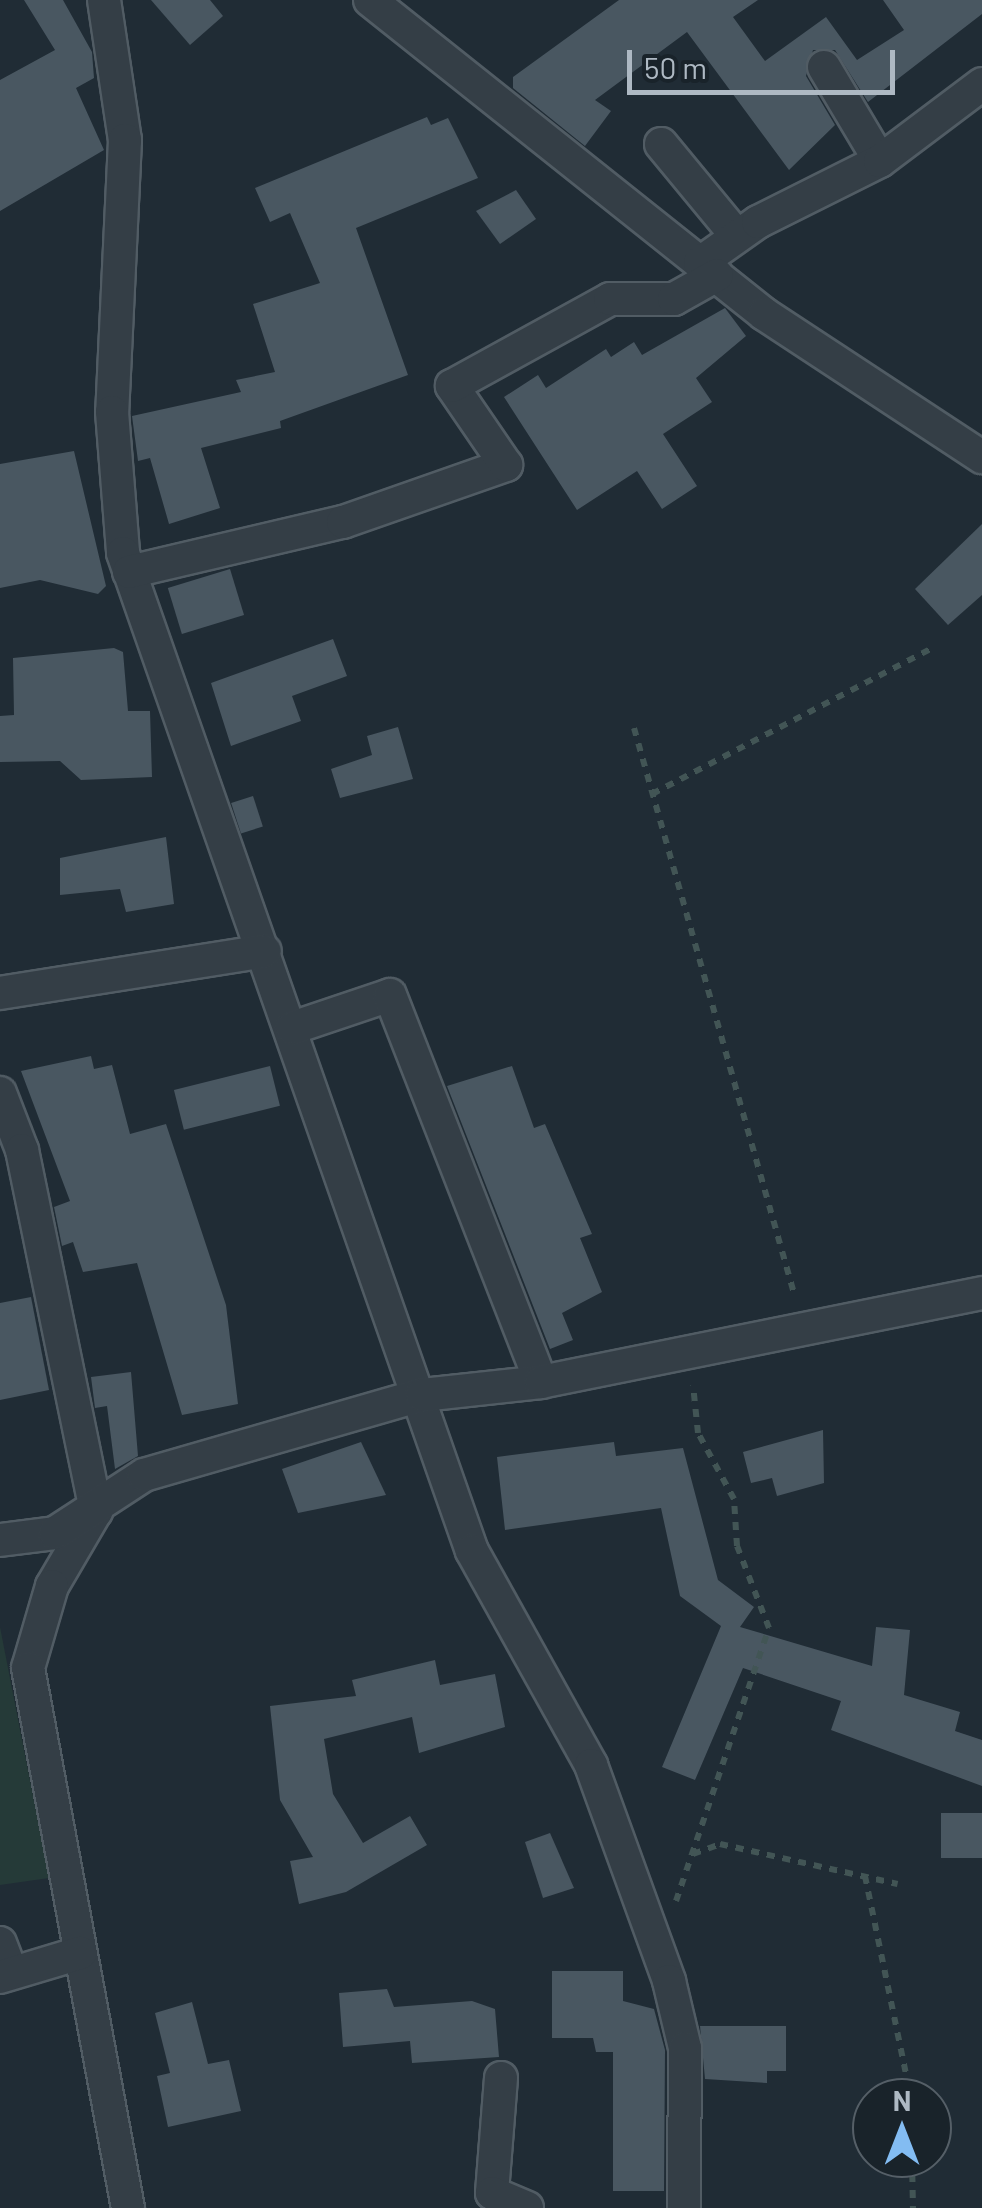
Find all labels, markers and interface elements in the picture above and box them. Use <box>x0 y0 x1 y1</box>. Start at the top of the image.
scale bar <box>632 30 900 92</box>
text: 50 m <box>644 49 707 85</box>
north arrow <box>852 2078 952 2178</box>
text: N <box>893 2083 911 2117</box>

